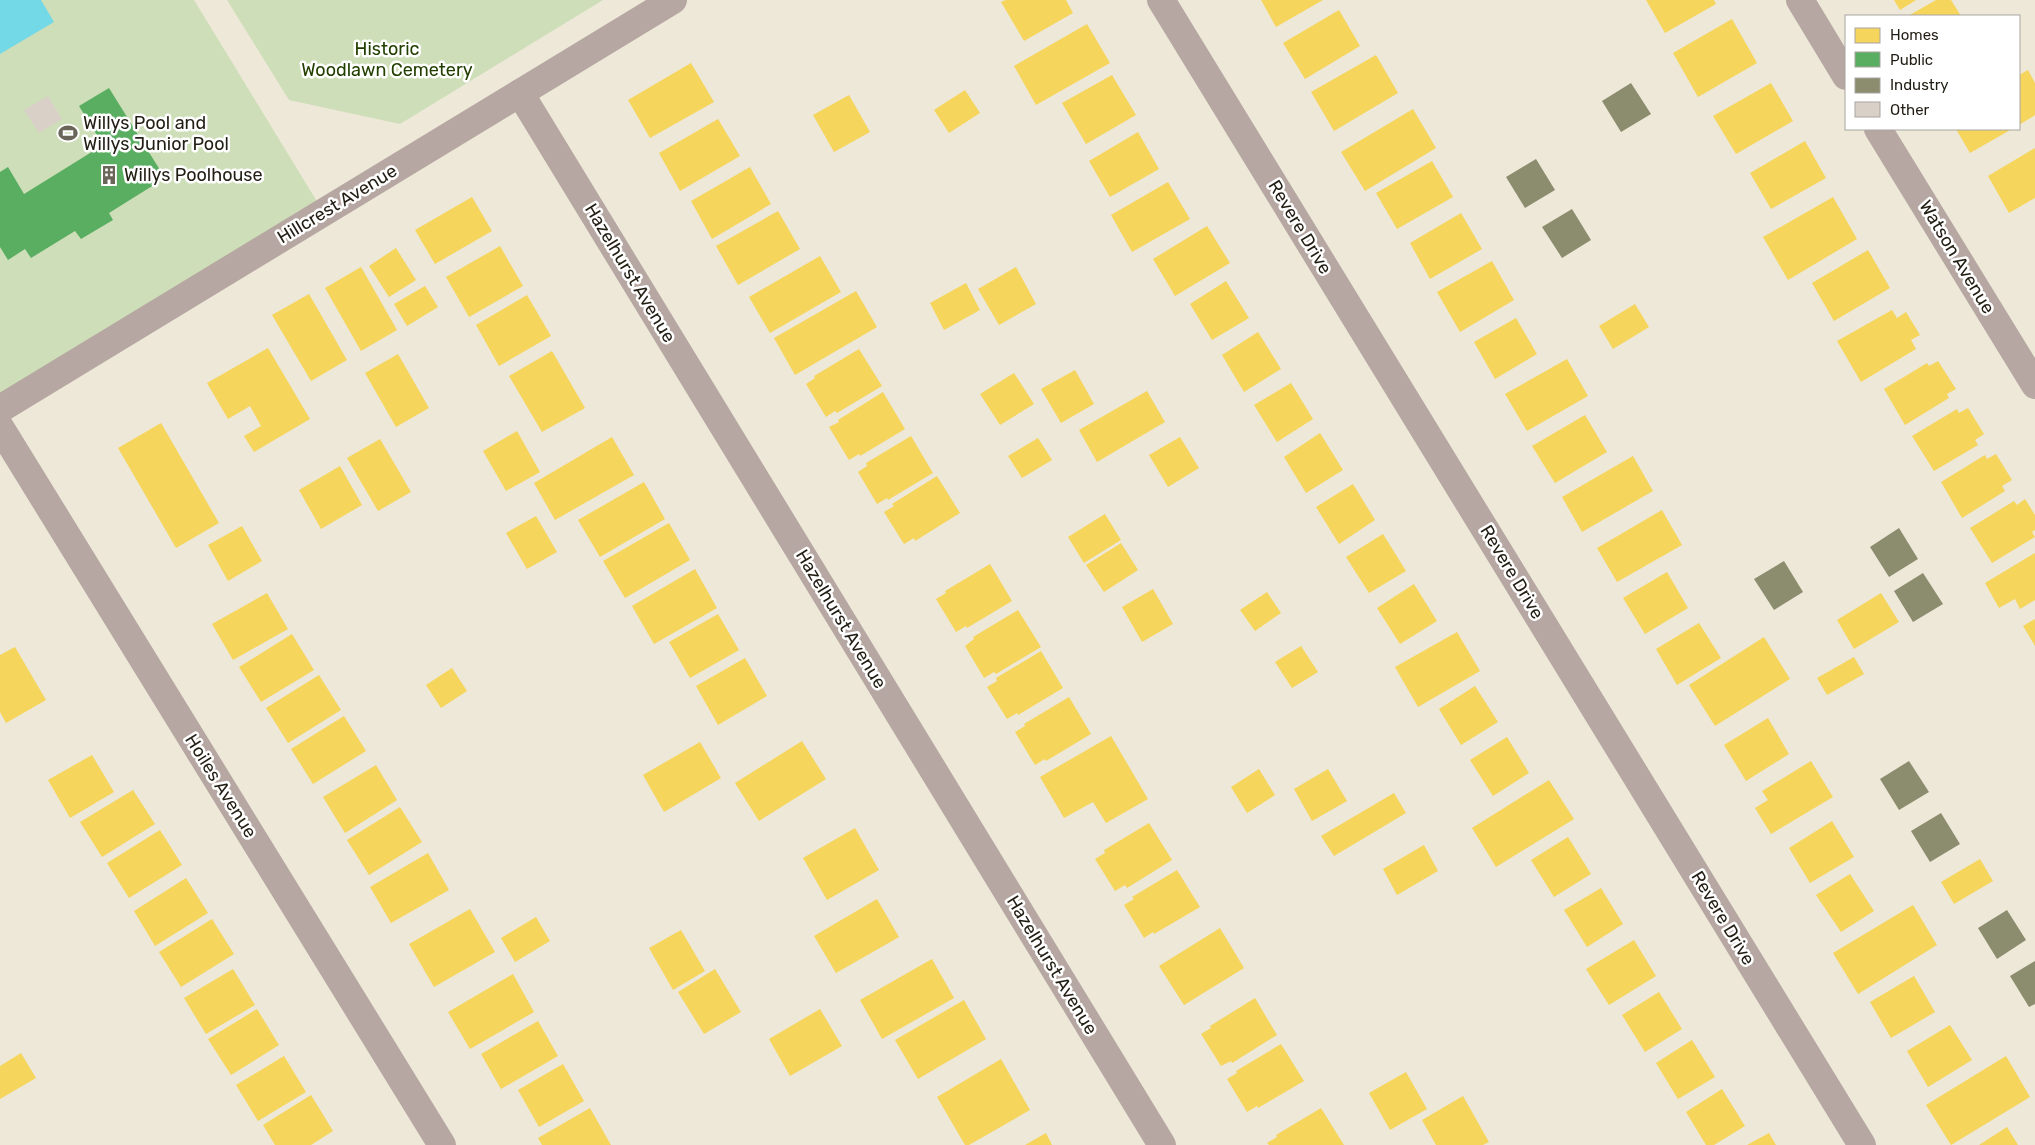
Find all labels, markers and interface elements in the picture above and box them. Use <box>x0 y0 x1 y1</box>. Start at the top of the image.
legend <box>1845 15 2020 130</box>
text: Homes <box>1890 26 1939 44</box>
park label: Historic Woodlawn Cemetery <box>301 38 473 81</box>
text: Public <box>1890 51 1933 69</box>
text: Industry <box>1890 76 1949 94</box>
text: Other <box>1890 101 1930 119</box>
place label: Willys Pool and Willys Junior Pool <box>83 112 229 155</box>
sports icon: Willys Pool and Willys Junior Pool <box>57 122 79 144</box>
street label: Hillcrest Avenue <box>273 160 401 248</box>
building icon: Willys Poolhouse <box>98 164 120 186</box>
place label: Willys Poolhouse <box>124 164 263 186</box>
street label: Revere Drive <box>1263 176 1337 278</box>
street label: Watson Avenue <box>1915 196 1999 318</box>
street label: Hazelhurst Avenue <box>580 200 680 346</box>
street label: Revere Drive <box>1475 521 1549 623</box>
street label: Hazelhurst Avenue <box>791 546 891 692</box>
street label: Hoiles Avenue <box>180 730 262 842</box>
street label: Revere Drive <box>1686 867 1760 969</box>
street label: Hazelhurst Avenue <box>1002 892 1102 1038</box>

